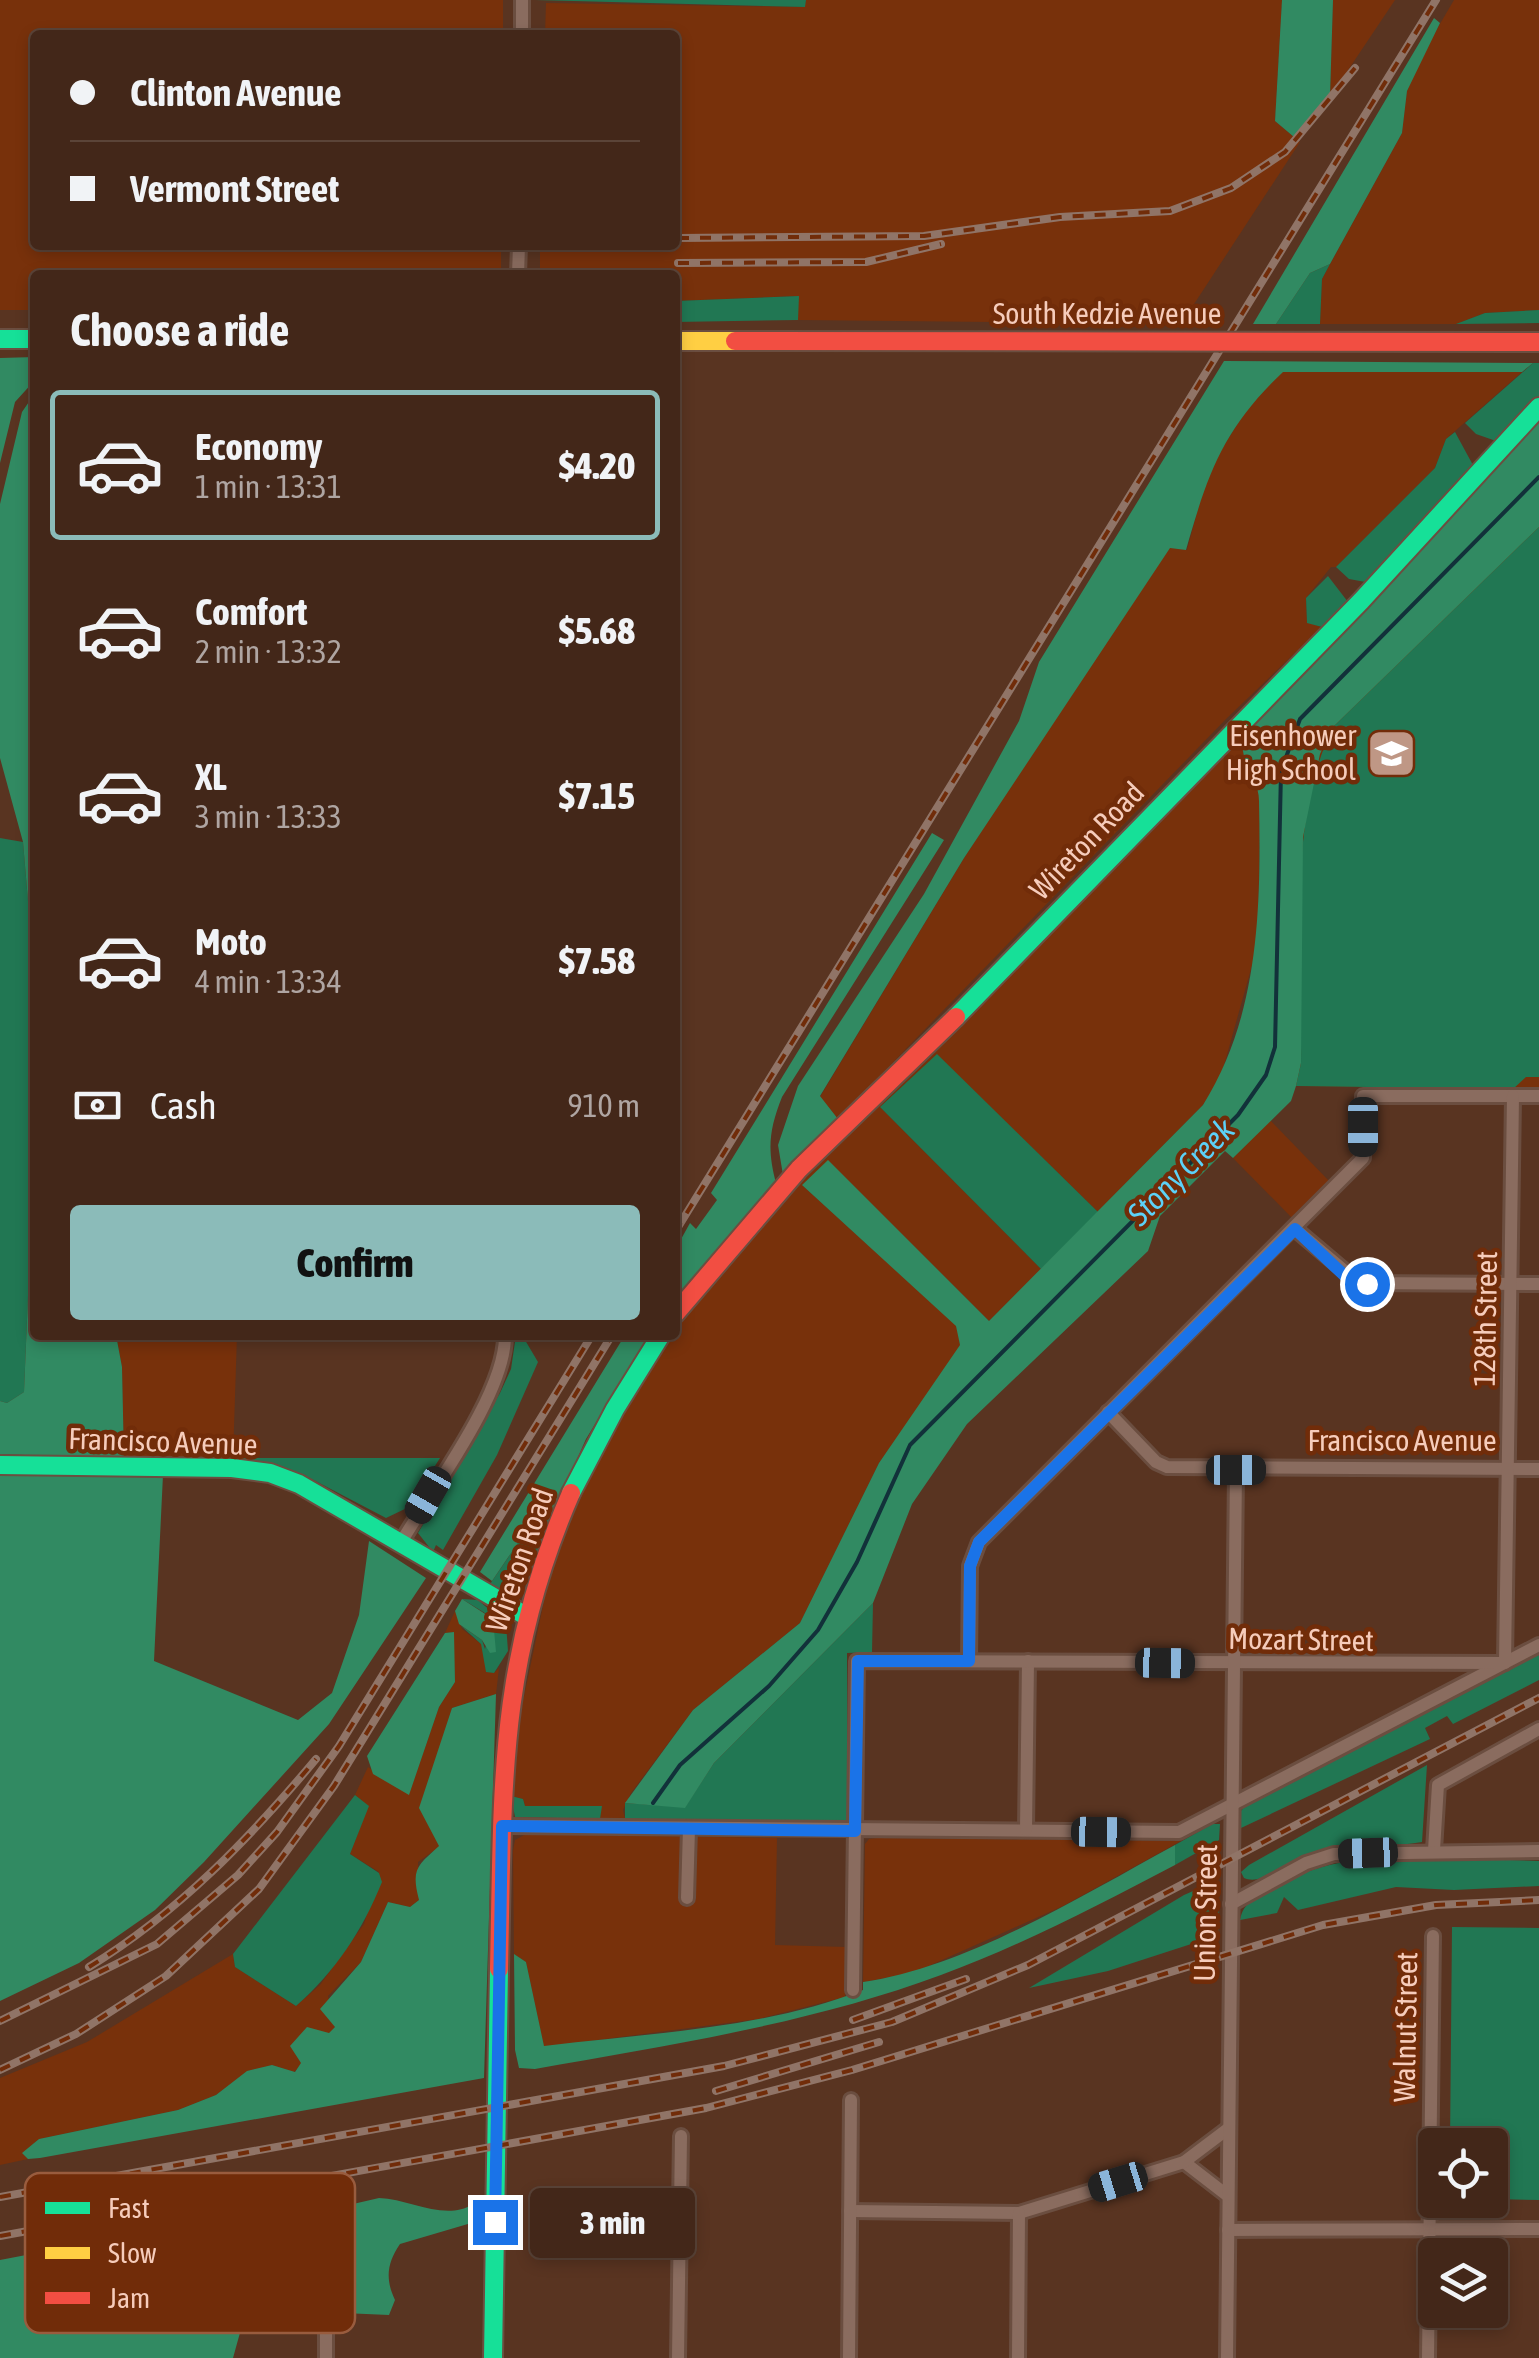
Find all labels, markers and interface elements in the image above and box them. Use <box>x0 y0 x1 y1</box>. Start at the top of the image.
text: Clinton Avenue <box>130 71 342 114</box>
text: Vermont Street <box>130 167 339 210</box>
street label: South Kedzie Avenue <box>993 296 1221 330</box>
text: Choose a ride <box>70 304 289 356</box>
icon: car <box>75 420 165 510</box>
text: Economy <box>195 425 322 468</box>
text: $4.20 <box>559 444 635 487</box>
text: 1 min · 13:31 <box>195 468 342 505</box>
icon: car <box>75 585 165 675</box>
text: Comfort <box>195 590 307 633</box>
text: $5.68 <box>559 609 635 652</box>
text: 2 min · 13:32 <box>195 633 342 670</box>
place label: Eisenhower High School <box>1226 718 1357 786</box>
school or university icon: Eisenhower High School <box>1365 727 1417 779</box>
icon: car <box>75 750 165 840</box>
text: XL <box>195 755 227 798</box>
text: $7.15 <box>559 774 635 817</box>
street label: Wireton Road <box>1022 775 1150 906</box>
text: 3 min · 13:33 <box>195 798 342 835</box>
icon: car <box>75 915 165 1005</box>
text: Moto <box>195 920 267 963</box>
text: $7.58 <box>559 939 635 982</box>
text: 4 min · 13:34 <box>195 963 342 1000</box>
icon: cash <box>70 1078 125 1133</box>
text: Cash <box>150 1084 217 1127</box>
text: 910 m <box>567 1087 640 1124</box>
car <box>1348 1097 1378 1157</box>
water label: Stony Creek <box>1119 1110 1242 1233</box>
button: Confirm <box>70 1205 640 1320</box>
street label: 128th Street <box>1467 1251 1503 1387</box>
route start <box>1345 1262 1390 1307</box>
street label: Francisco Avenue <box>68 1421 258 1461</box>
street label: Francisco Avenue <box>1307 1423 1497 1457</box>
car <box>1206 1455 1266 1485</box>
car <box>400 1462 456 1528</box>
street label: Wireton Road <box>479 1483 559 1636</box>
street label: Mozart Street <box>1228 1621 1374 1657</box>
car <box>1135 1647 1195 1679</box>
car <box>1071 1816 1131 1848</box>
car <box>1337 1837 1399 1869</box>
street label: Union Street <box>1187 1844 1223 1982</box>
street label: Walnut Street <box>1387 1952 1423 2102</box>
map controls <box>1418 2128 1508 2328</box>
button: locate <box>1418 2128 1508 2218</box>
car <box>1085 2159 1151 2205</box>
legend <box>25 2173 355 2333</box>
callout: 3 min <box>530 2187 695 2257</box>
text: Fast <box>108 2192 150 2224</box>
route end <box>473 2200 518 2245</box>
text: 3 min <box>580 2204 645 2241</box>
text: Slow <box>108 2237 157 2269</box>
button: layers <box>1418 2238 1508 2328</box>
text: Jam <box>108 2282 150 2314</box>

